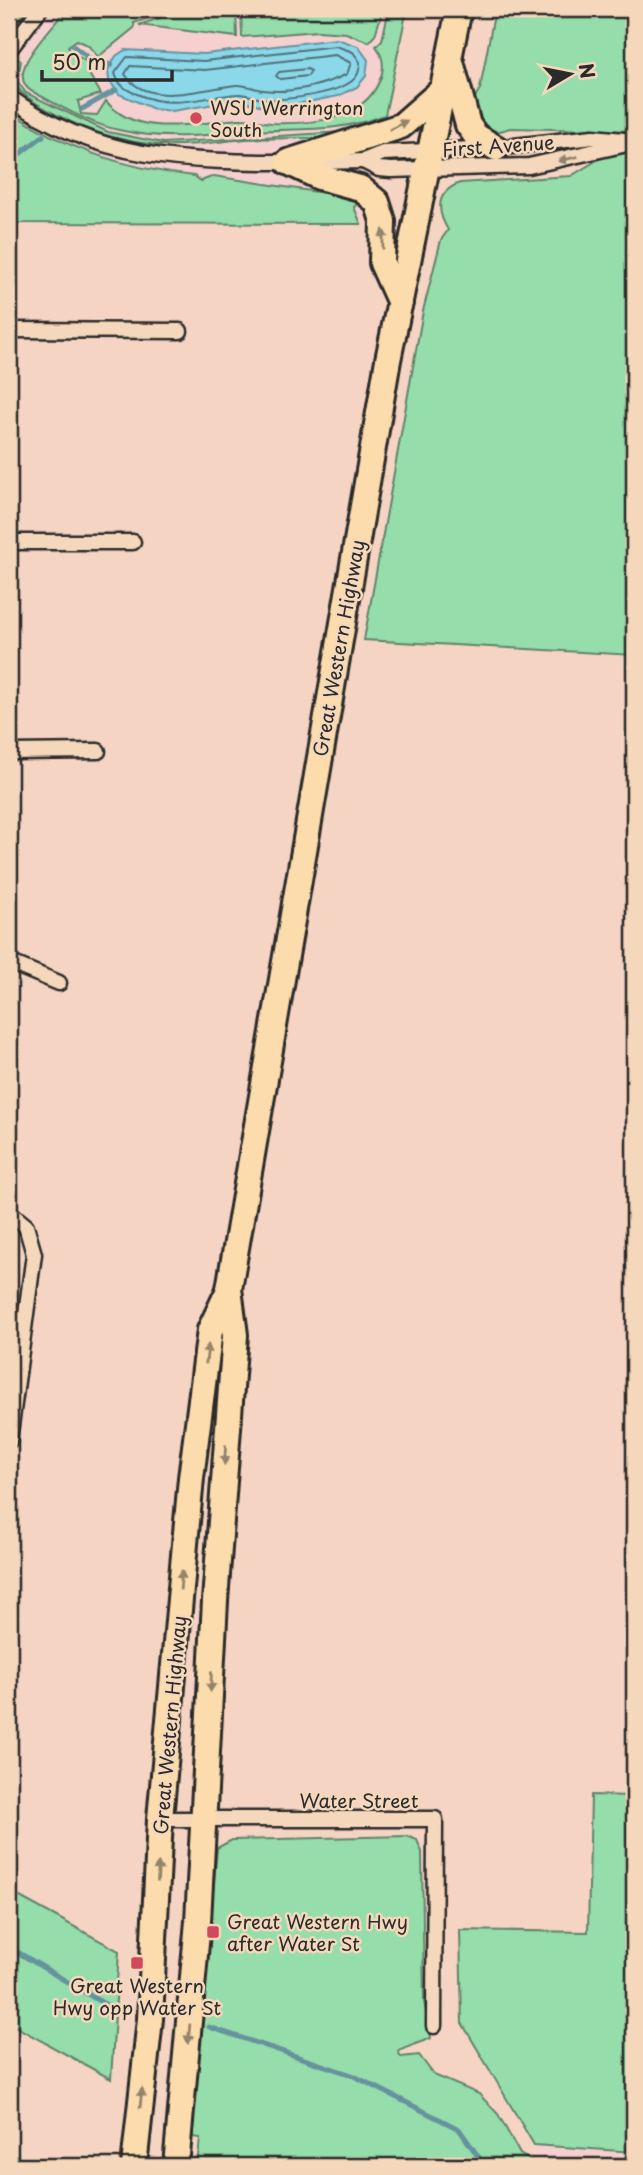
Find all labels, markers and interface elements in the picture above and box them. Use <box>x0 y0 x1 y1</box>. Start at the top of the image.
scale bar <box>42 38 172 82</box>
north arrow <box>534 38 604 108</box>
text: 50 m <box>52 45 106 77</box>
text: N <box>573 61 603 81</box>
place label: WSU Werrington South <box>210 93 364 143</box>
marker: WSU Werrington South <box>188 110 204 126</box>
one-way arrow <box>390 119 409 131</box>
street label: First Avenue <box>441 127 555 163</box>
one-way arrow <box>557 154 579 165</box>
one-way arrow <box>377 227 389 249</box>
street label: Great Western Highway <box>305 537 371 759</box>
one-way arrow <box>201 1343 212 1365</box>
one-way arrow <box>219 1444 230 1466</box>
one-way arrow <box>176 1569 187 1591</box>
street label: Great Western Highway <box>145 1614 193 1836</box>
one-way arrow <box>206 1671 217 1693</box>
street label: Water Street <box>300 1786 419 1814</box>
one-way arrow <box>152 1860 163 1882</box>
place label: Great Western Hwy after Water St <box>227 1907 408 1957</box>
marker: Great Western Hwy after Water St <box>205 1924 221 1940</box>
marker: Great Western Hwy opp Water St <box>129 1955 145 1971</box>
place label: Great Western Hwy opp Water St <box>53 1971 221 2021</box>
one-way arrow <box>183 2024 194 2046</box>
one-way arrow <box>136 2087 147 2109</box>

